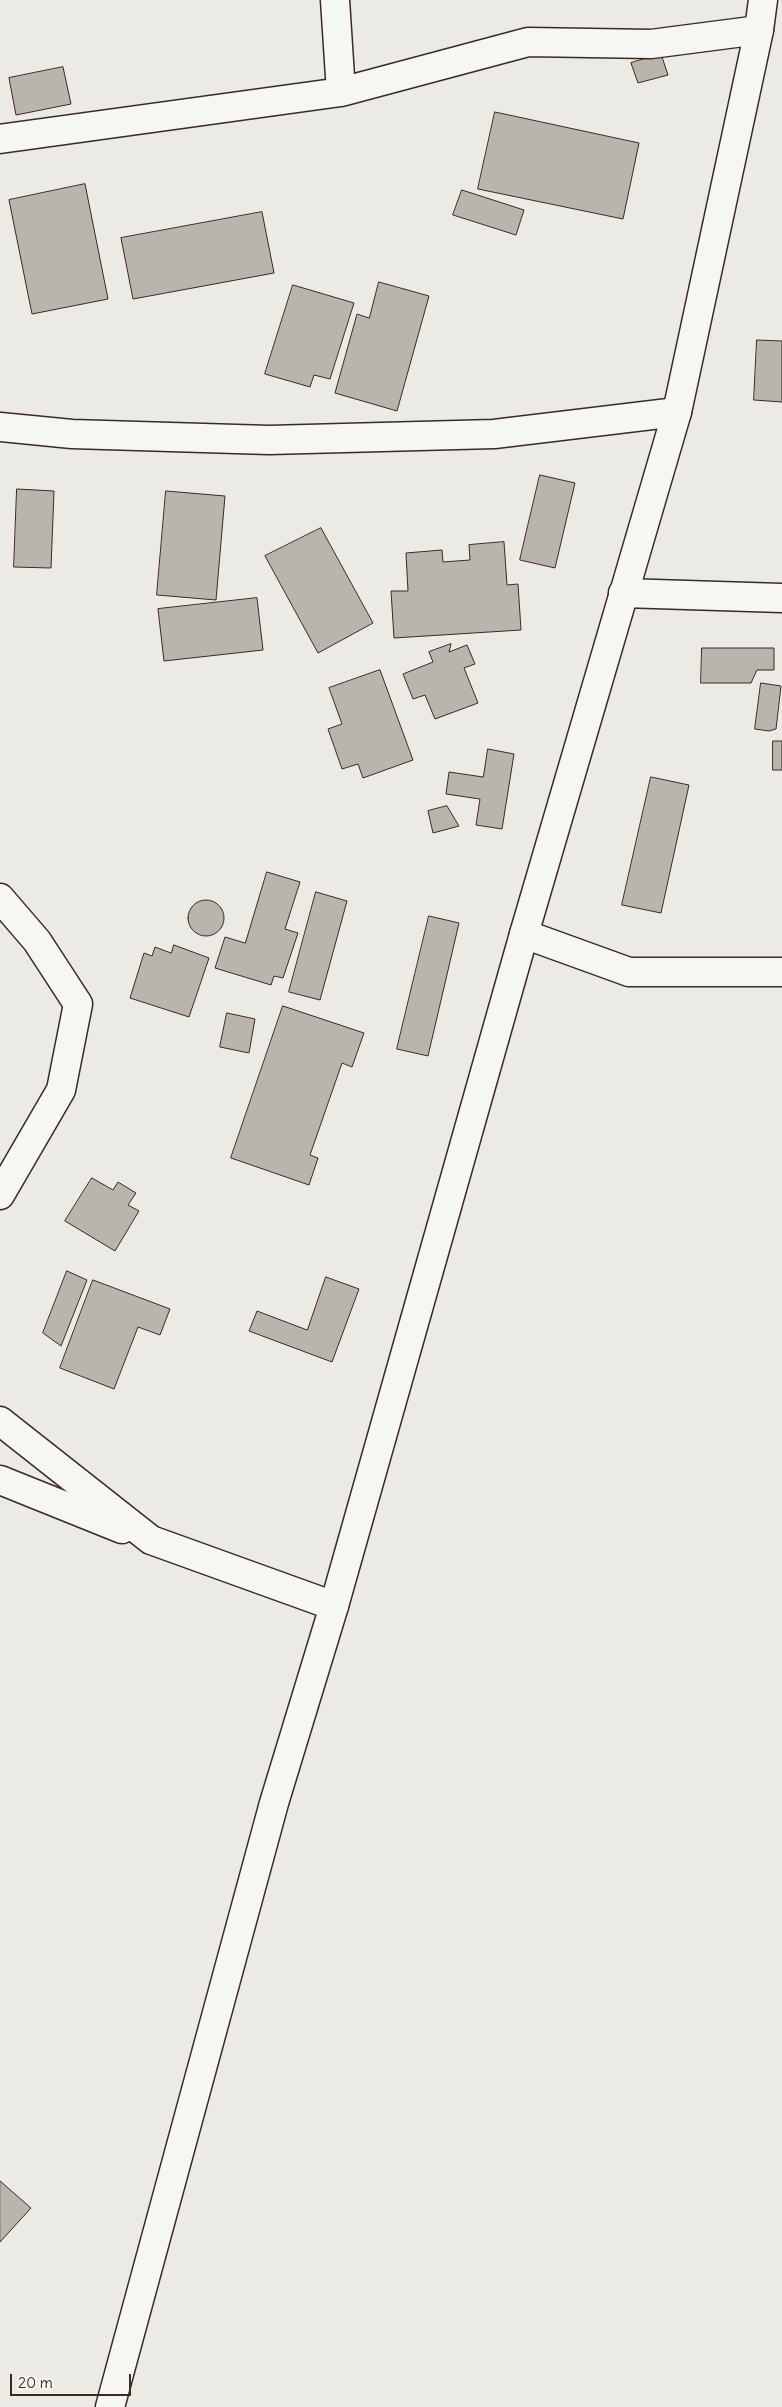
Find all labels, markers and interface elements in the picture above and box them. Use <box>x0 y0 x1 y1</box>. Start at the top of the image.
scale bar <box>12 2364 134 2396</box>
text: 20 m <box>18 2373 53 2392</box>

